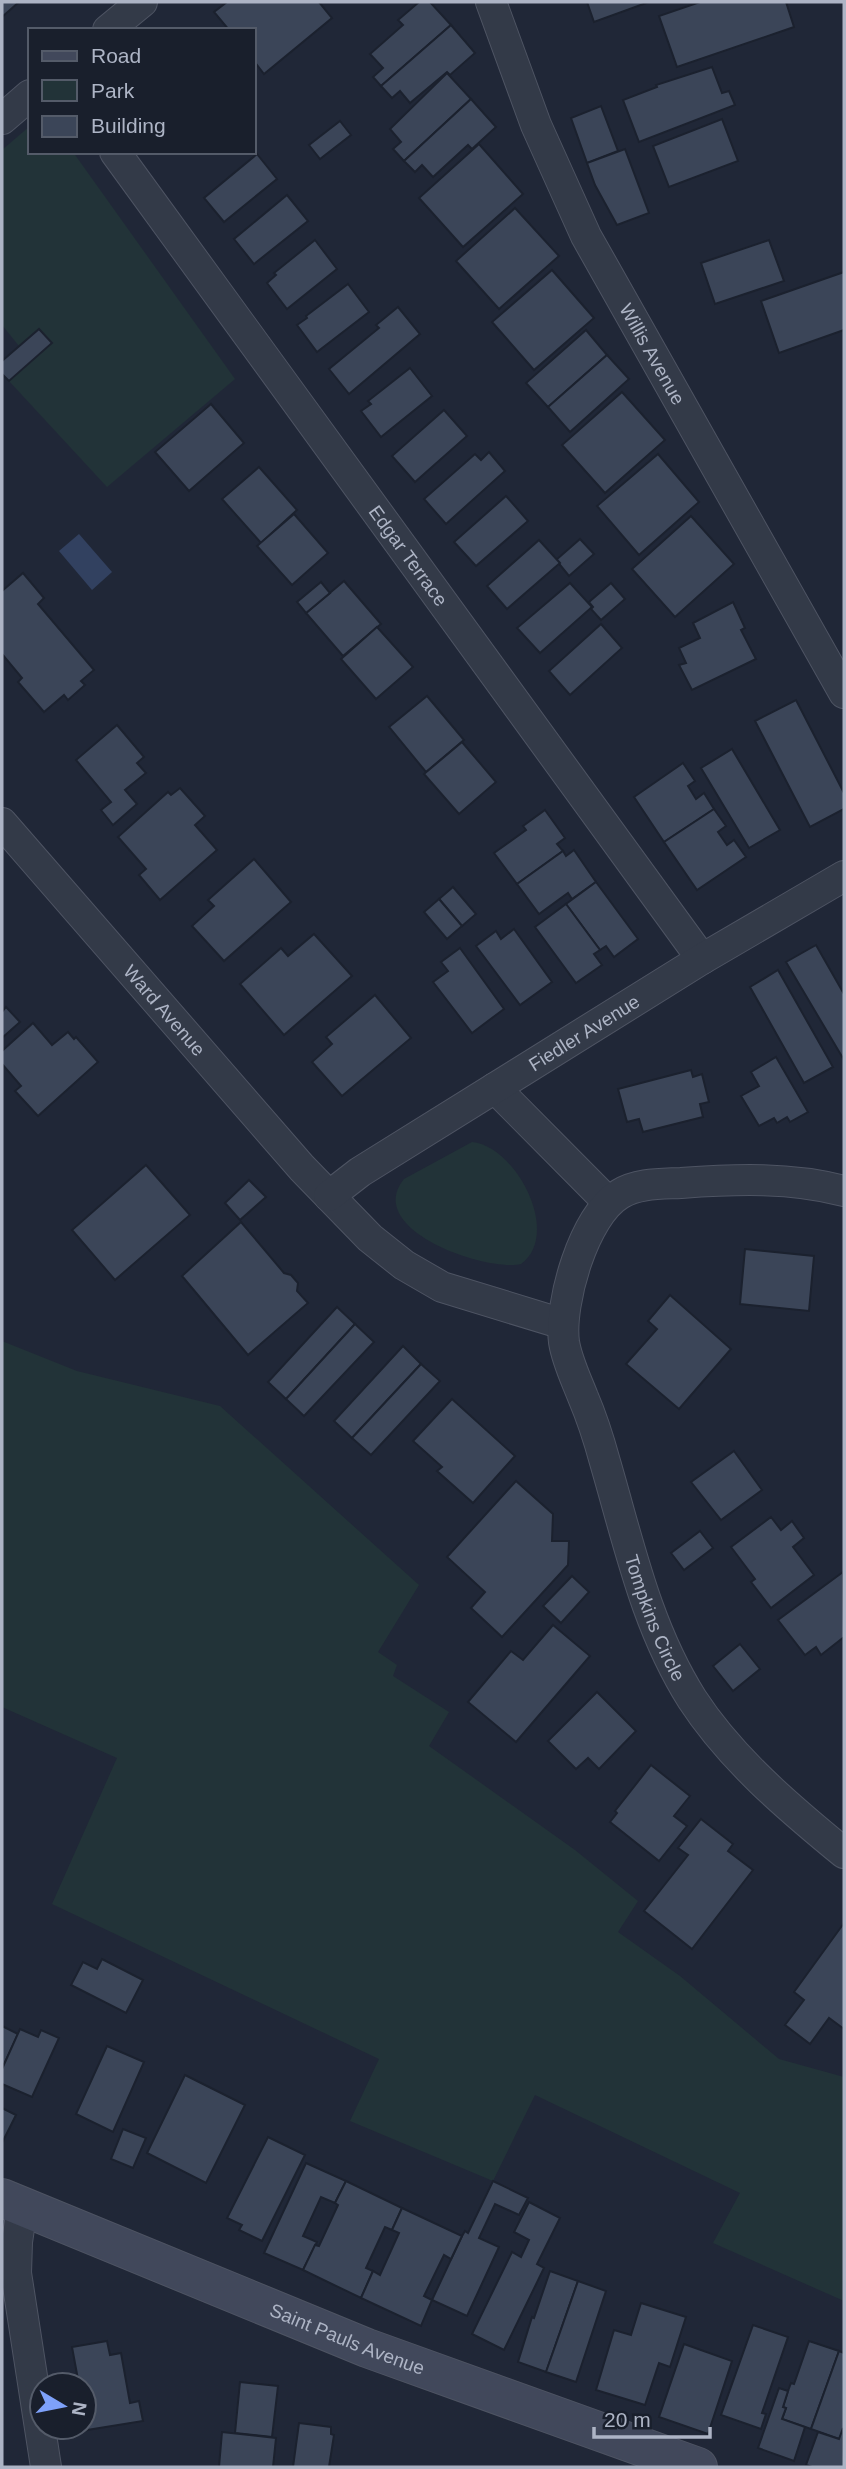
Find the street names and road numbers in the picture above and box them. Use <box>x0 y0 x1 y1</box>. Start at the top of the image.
street label: Willis Avenue <box>616 300 689 408</box>
street label: Edgar Terrace <box>365 501 452 610</box>
street label: Ward Avenue <box>120 961 210 1060</box>
street label: Fiedler Avenue <box>525 990 643 1075</box>
street label: Tompkins Circle <box>621 1552 690 1684</box>
street label: Saint Pauls Avenue <box>267 2299 428 2378</box>

